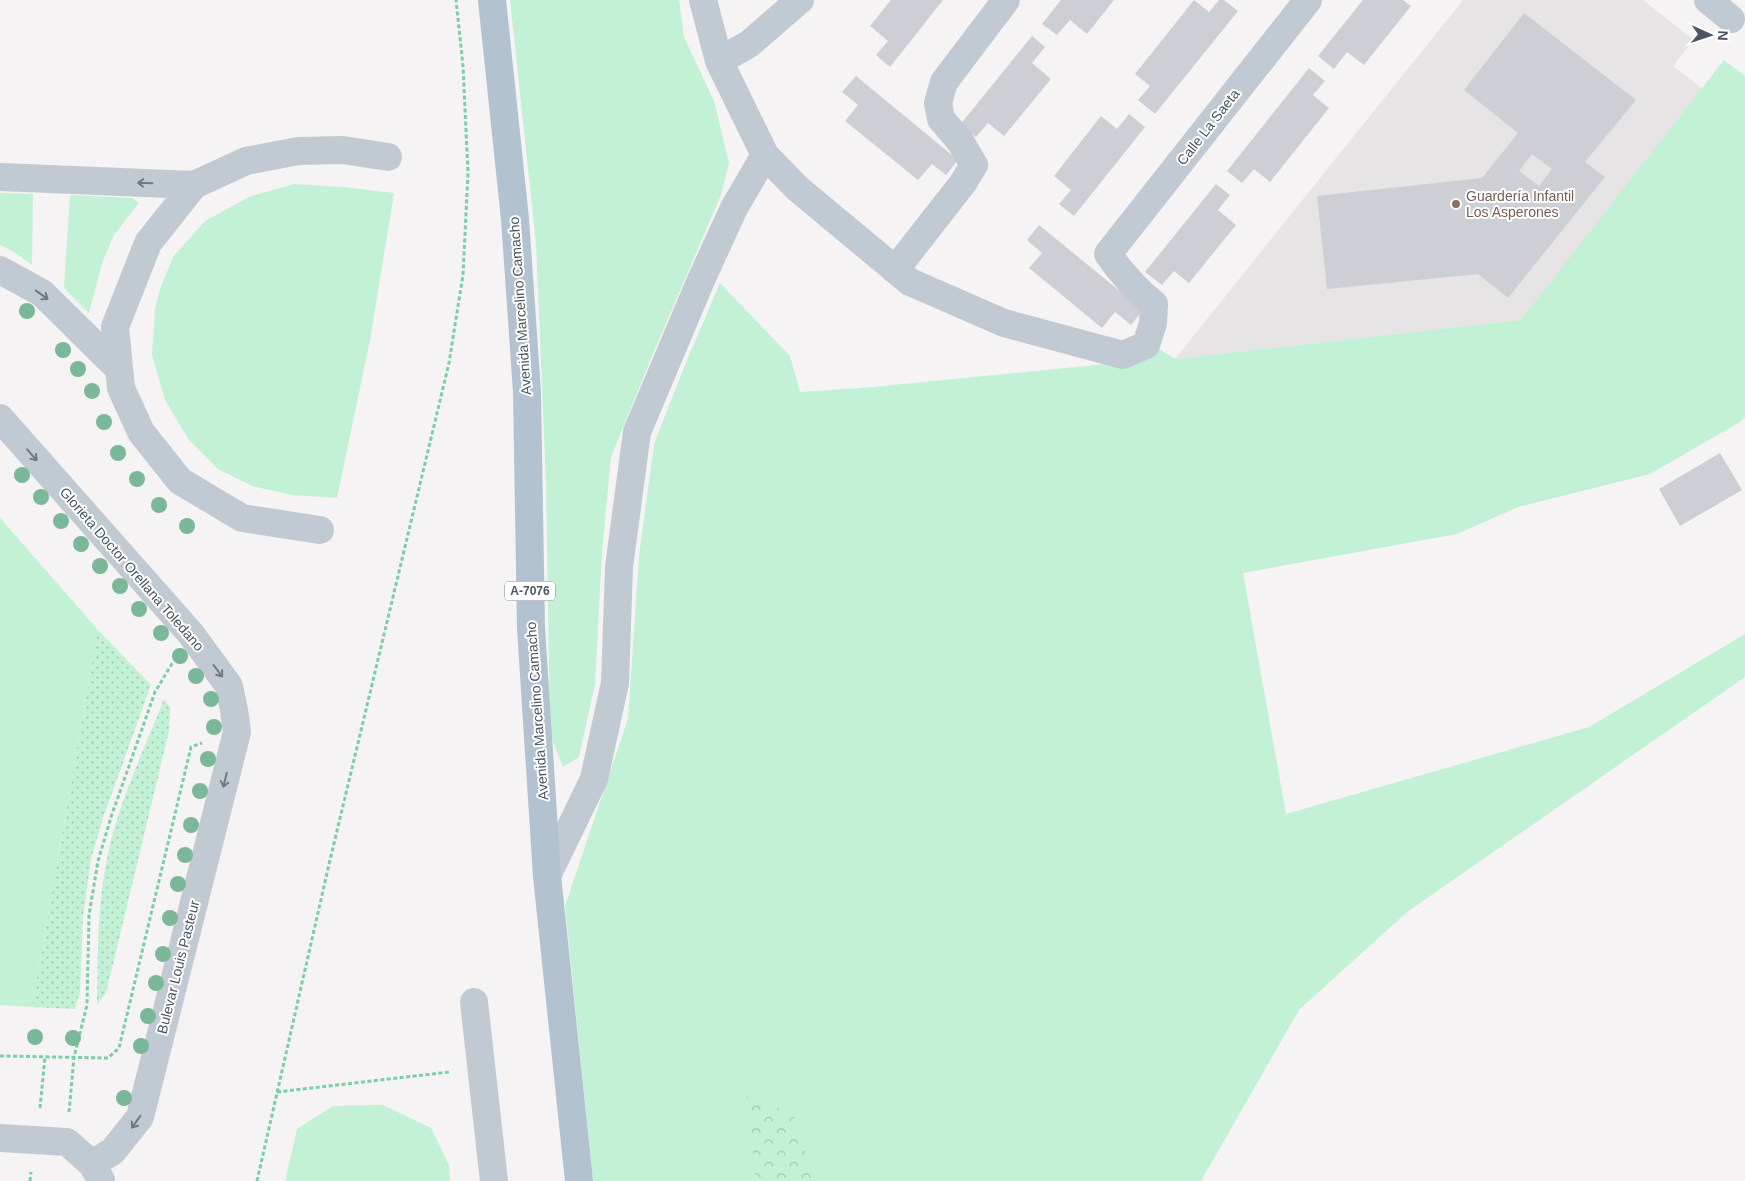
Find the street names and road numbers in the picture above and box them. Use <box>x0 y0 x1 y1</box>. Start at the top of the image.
street label: Calle La Saeta <box>1173 86 1243 168</box>
street label: Avenida Marcelino Camacho <box>506 216 534 396</box>
street label: Glorieta Doctor Orellana Toledano <box>57 484 208 654</box>
road number: A-7076 <box>505 582 555 600</box>
street label: Avenida Marcelino Camacho <box>523 621 551 801</box>
street label: Bulevar Louis Pasteur <box>154 898 202 1035</box>

